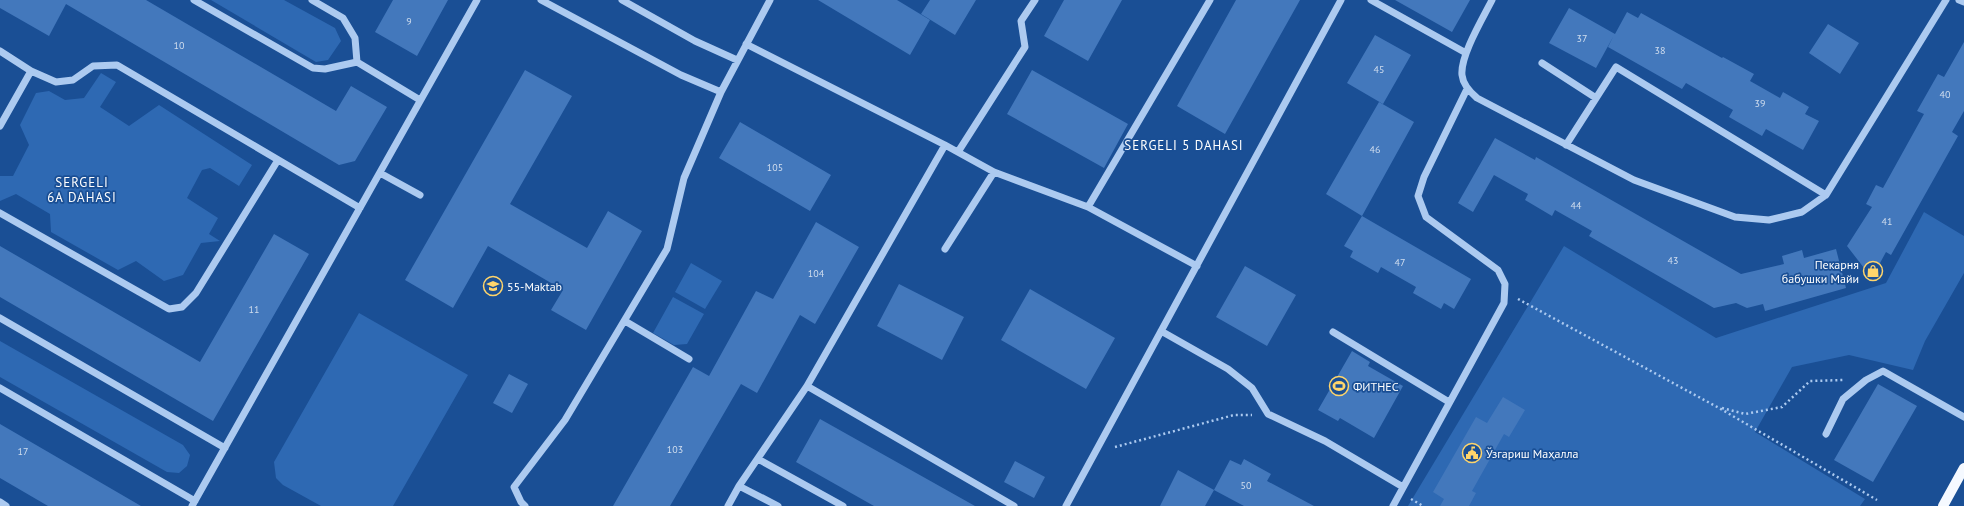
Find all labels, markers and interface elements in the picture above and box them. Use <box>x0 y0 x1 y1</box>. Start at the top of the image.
house number: 9 <box>406 15 412 28</box>
house number: 37 <box>1577 32 1587 45</box>
house number: 10 <box>174 39 185 52</box>
house number: 38 <box>1655 44 1665 57</box>
house number: 45 <box>1374 63 1384 76</box>
house number: 40 <box>1940 88 1951 101</box>
house number: 39 <box>1755 97 1765 110</box>
district label: SERGELI 5 DAHASI <box>1124 137 1244 154</box>
house number: 46 <box>1370 143 1380 156</box>
house number: 105 <box>767 161 783 174</box>
district label: SERGELI 6A DAHASI <box>47 174 117 206</box>
house number: 44 <box>1571 199 1582 212</box>
house number: 41 <box>1882 215 1892 228</box>
house number: 43 <box>1668 254 1678 267</box>
house number: 47 <box>1395 256 1405 269</box>
place label: Пекарня бабушки Майи <box>1782 257 1859 286</box>
shop icon: Пекарня бабушки Майи <box>1862 260 1884 282</box>
house number: 104 <box>808 267 825 280</box>
school or university icon: 55-Maktab <box>482 275 504 297</box>
place label: 55-Maktab <box>507 279 562 294</box>
house number: 11 <box>249 303 259 316</box>
sports icon: ФИТНЕС <box>1328 375 1350 397</box>
place label: ФИТНЕС <box>1353 379 1399 394</box>
public building icon: Ўзгариш Маҳалла <box>1461 442 1483 464</box>
house number: 103 <box>667 443 683 456</box>
house number: 17 <box>18 445 28 458</box>
place label: Ўзгариш Маҳалла <box>1486 446 1579 461</box>
house number: 50 <box>1241 479 1252 492</box>

